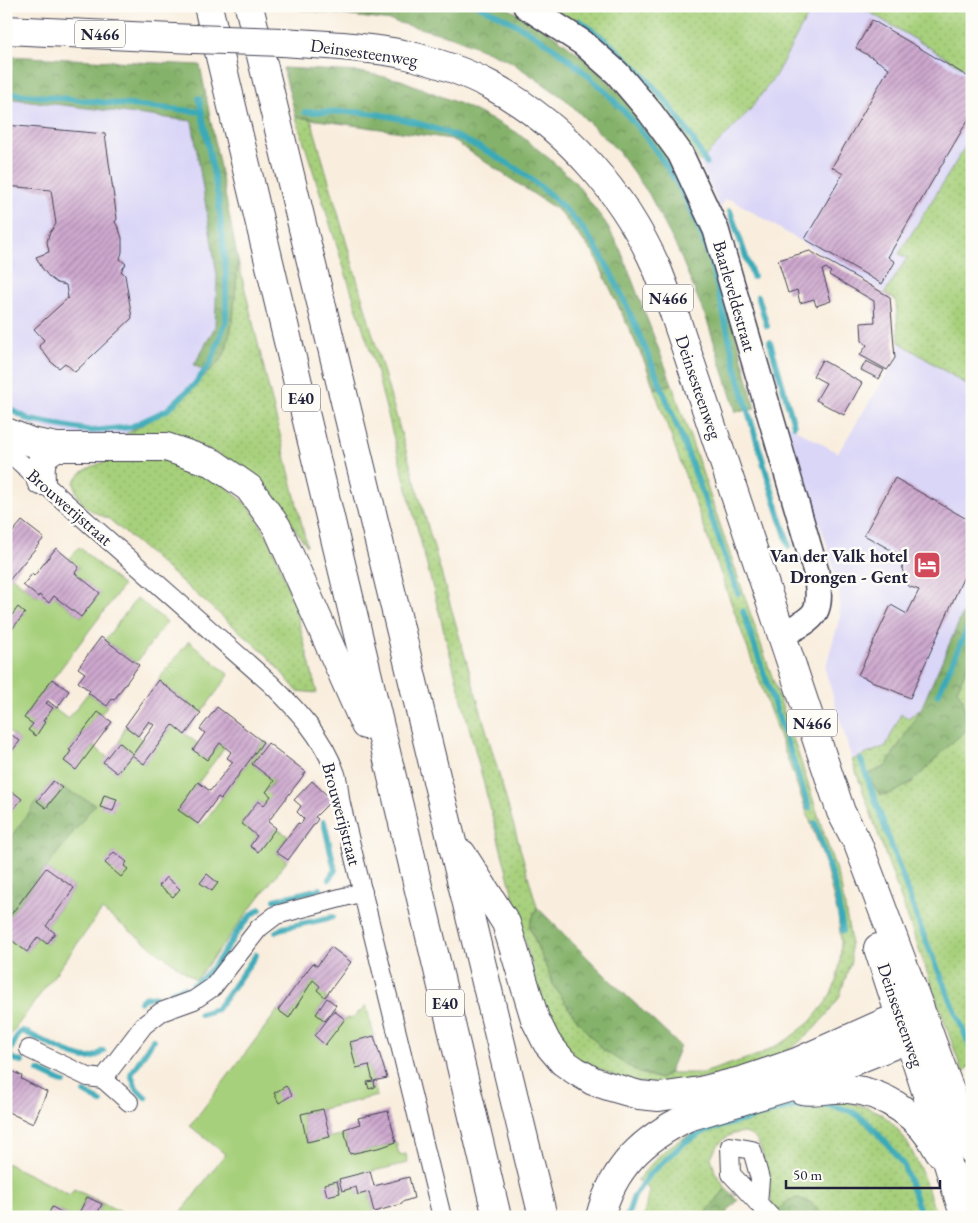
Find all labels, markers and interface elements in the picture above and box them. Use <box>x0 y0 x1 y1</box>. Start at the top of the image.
road number: N466 <box>75 20 125 48</box>
street label: Deinsesteenweg <box>309 33 419 71</box>
street label: Baarleveldestraat <box>708 238 762 355</box>
road number: N466 <box>643 284 693 312</box>
street label: Deinsesteenweg <box>670 332 728 442</box>
road number: E40 <box>282 384 320 412</box>
street label: Brouwerijstraat <box>23 464 118 551</box>
place label: Van der Valk hotel Drongen - Gent <box>770 544 908 588</box>
hotel icon: Van der Valk hotel Drongen - Gent <box>912 550 942 580</box>
road number: N466 <box>787 710 837 736</box>
street label: Brouwerijstraat <box>317 760 367 868</box>
street label: Deinsesteenweg <box>872 960 930 1070</box>
road number: E40 <box>426 990 464 1016</box>
scale bar <box>786 1158 939 1190</box>
text: 50 m <box>793 1165 822 1184</box>

